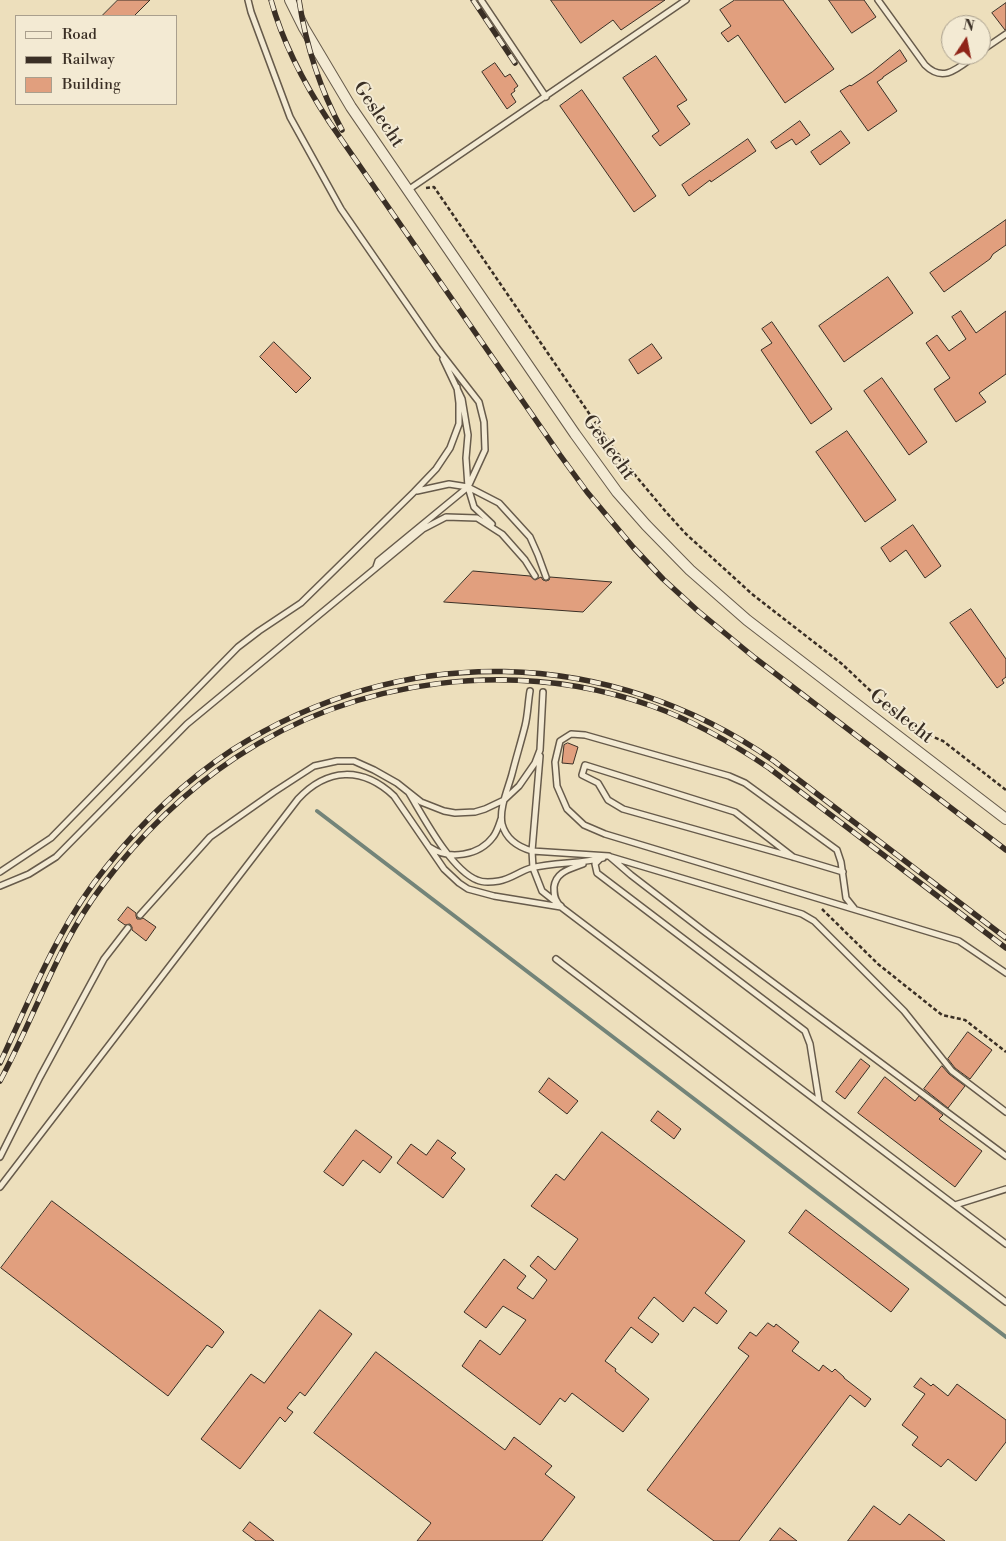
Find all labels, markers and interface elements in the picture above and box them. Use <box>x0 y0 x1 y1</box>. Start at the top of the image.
legend <box>15 15 178 105</box>
north arrow <box>941 15 991 65</box>
text: N <box>962 16 976 36</box>
text: Road <box>62 25 97 44</box>
text: Railway <box>62 50 115 69</box>
text: Building <box>62 75 121 94</box>
street label: Geslecht <box>348 78 408 152</box>
street label: Geslecht <box>577 411 639 485</box>
street label: Geslecht <box>865 685 937 749</box>

